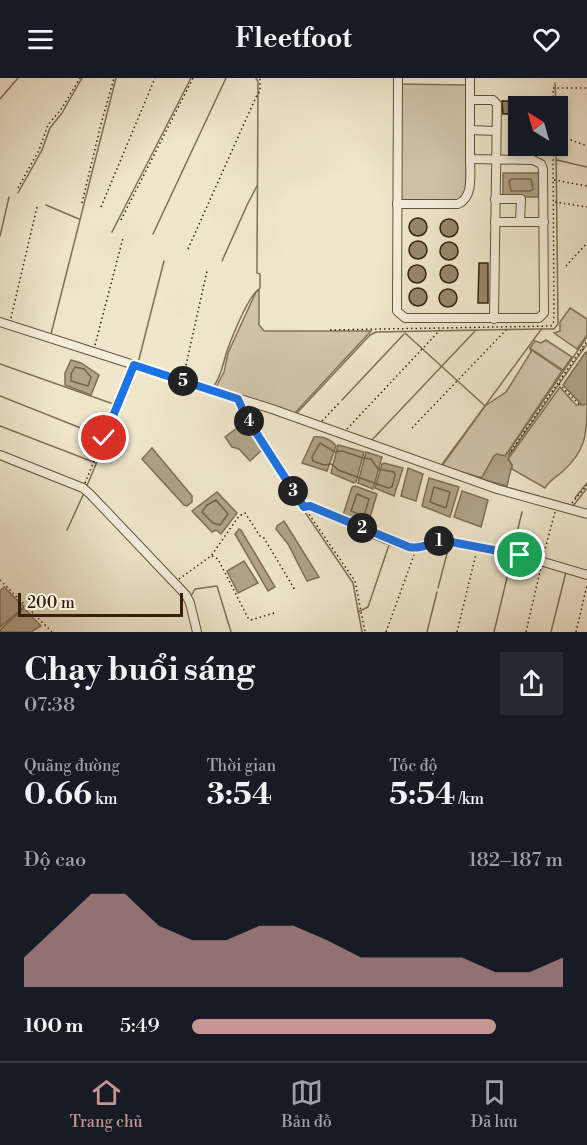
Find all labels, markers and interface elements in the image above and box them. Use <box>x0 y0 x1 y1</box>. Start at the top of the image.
text: Fleetfoot <box>235 22 352 56</box>
icon: menu <box>24 23 57 56</box>
icon: heart <box>530 23 563 56</box>
north arrow <box>508 96 568 156</box>
map controls <box>508 96 568 156</box>
pin: 5 <box>168 366 198 396</box>
text: 5 <box>178 371 188 391</box>
pin: 4 <box>234 406 264 436</box>
text: 4 <box>244 411 254 431</box>
pin <box>78 412 129 463</box>
icon: check <box>87 421 120 454</box>
pin: 3 <box>278 476 308 506</box>
text: 3 <box>288 481 298 501</box>
pin: 2 <box>347 513 377 543</box>
text: 2 <box>357 518 367 538</box>
pin: 1 <box>424 526 454 556</box>
pin <box>494 529 545 580</box>
text: 1 <box>435 531 443 551</box>
icon: arrive <box>503 538 536 571</box>
scale bar <box>18 590 183 618</box>
text: 200 m <box>27 593 75 613</box>
text: Chạy buổi sáng <box>24 650 255 691</box>
button: share <box>500 652 563 715</box>
text: 07:38 <box>24 693 75 718</box>
text: Quãng đường <box>24 756 120 776</box>
text: Thời gian <box>207 756 276 776</box>
text: Tốc độ <box>389 756 438 776</box>
text: 0.66 <box>24 776 92 814</box>
text: 3:54 <box>207 776 272 814</box>
text: 5:54 <box>389 776 455 814</box>
text: km <box>92 789 118 809</box>
text: /km <box>455 789 484 809</box>
text: Độ cao <box>24 848 86 873</box>
text: 182–187 m <box>468 848 563 873</box>
text: 100 m <box>24 1014 83 1039</box>
text: 5:49 <box>120 1014 160 1039</box>
tab: Trang chủ <box>69 1076 143 1132</box>
tab: Bản đồ <box>282 1076 332 1132</box>
tab: Đã lưu <box>471 1076 518 1132</box>

